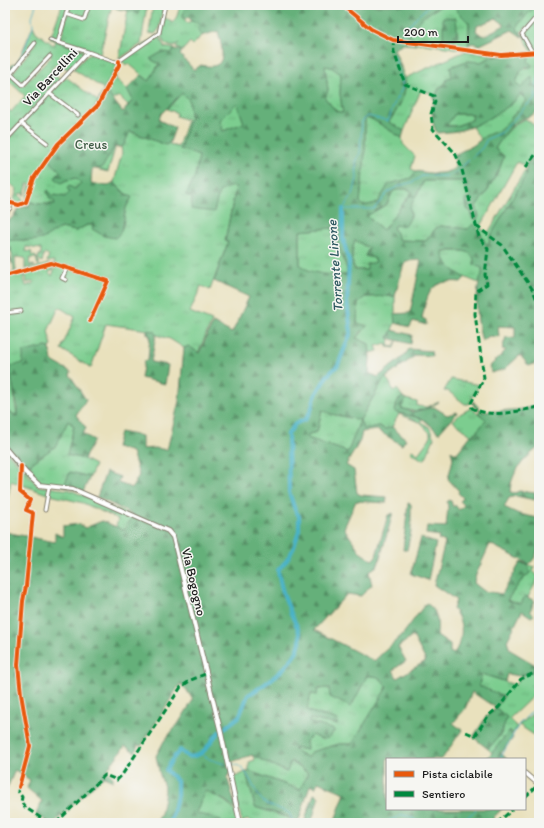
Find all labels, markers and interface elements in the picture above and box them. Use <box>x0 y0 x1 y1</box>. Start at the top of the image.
scale bar <box>398 18 468 44</box>
text: 200 m <box>404 25 438 39</box>
street label: Via Barcellini <box>19 45 81 109</box>
park label: Creus <box>75 137 107 152</box>
water label: Torrente Lirone <box>323 218 347 312</box>
street label: Via Bogogno <box>179 547 209 618</box>
legend <box>386 758 526 810</box>
text: Pista ciclabile <box>422 767 493 781</box>
text: Sentiero <box>422 787 466 801</box>

